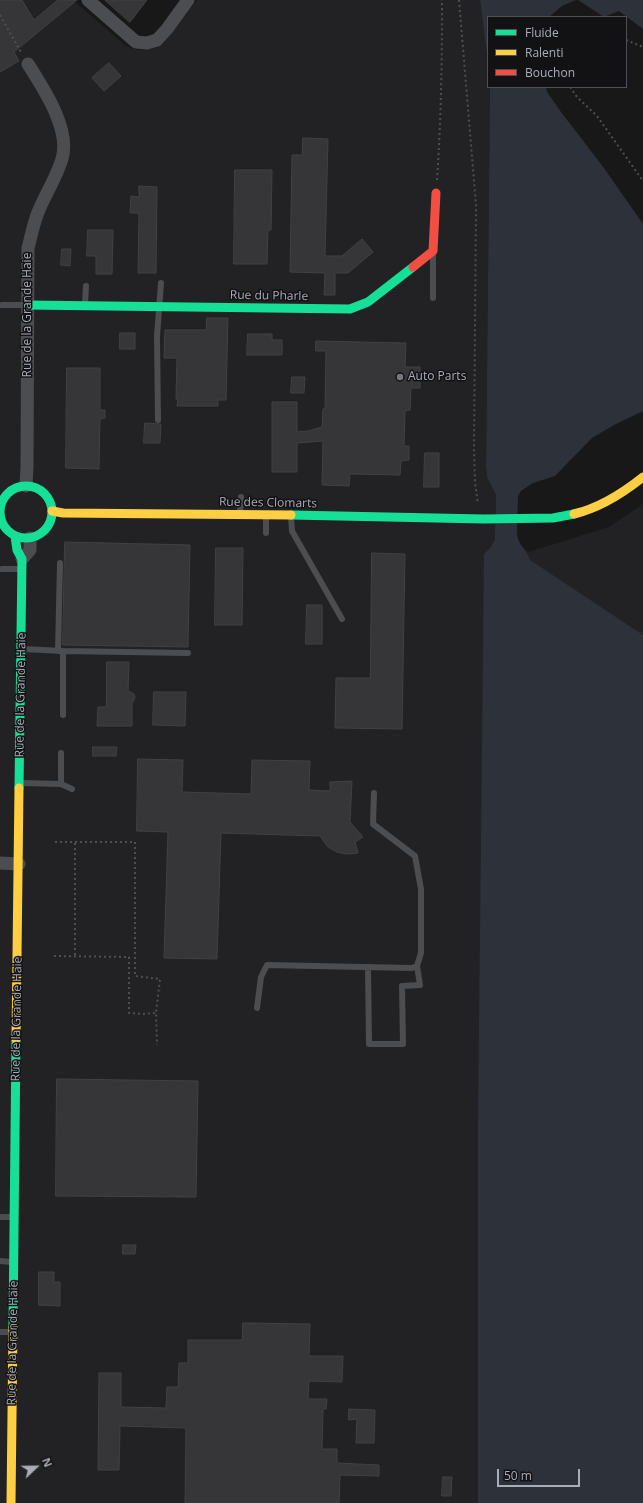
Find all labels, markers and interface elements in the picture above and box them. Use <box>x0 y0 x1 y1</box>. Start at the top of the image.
legend <box>487 16 627 88</box>
text: Fluide <box>525 24 559 41</box>
text: Ralenti <box>525 44 564 61</box>
text: Bouchon <box>525 64 575 81</box>
street label: Rue de la Grande Haie <box>21 253 35 377</box>
street label: Rue du Pharle <box>230 288 308 304</box>
place label: Auto Parts <box>408 370 466 384</box>
marker: Auto Parts <box>395 372 405 382</box>
street label: Rue des Clomarts <box>219 495 317 511</box>
street label: Rue de la Grande Haie <box>13 632 29 758</box>
street label: Rue de la Grande Haie <box>9 956 25 1082</box>
street label: Rue de la Grande Haie <box>5 1280 21 1406</box>
north arrow <box>16 1447 56 1487</box>
text: N <box>39 1455 56 1469</box>
scale bar <box>499 1461 582 1487</box>
text: 50 m <box>504 1467 532 1484</box>

